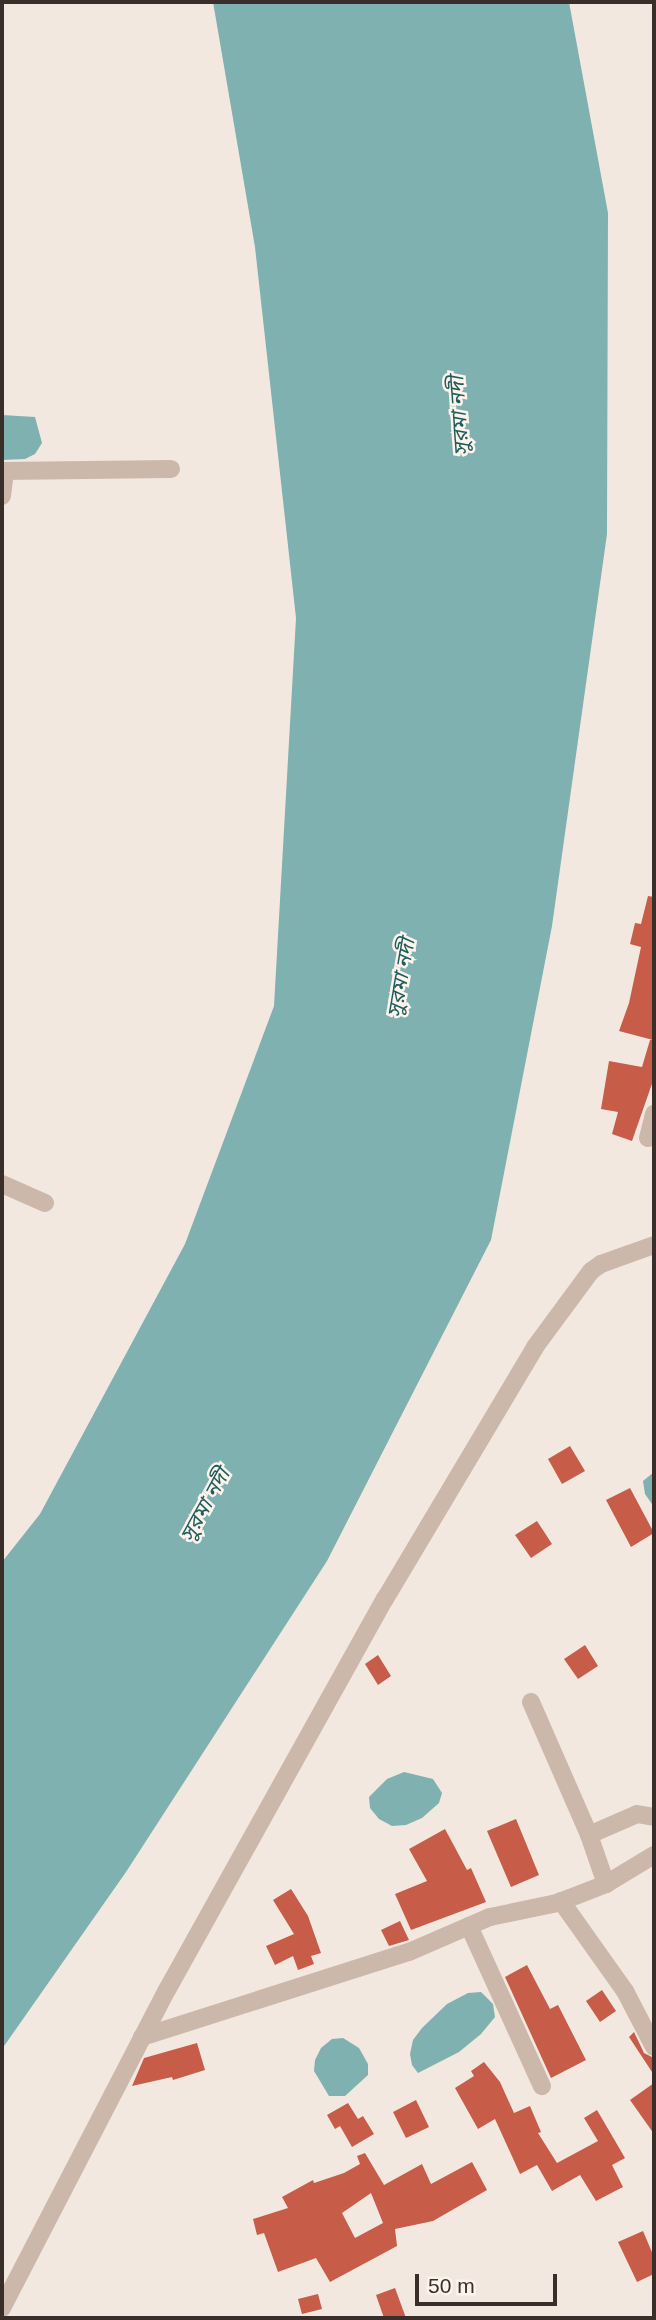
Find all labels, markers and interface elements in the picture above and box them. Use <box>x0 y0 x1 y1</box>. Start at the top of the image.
water label: সুরমা নদী <box>444 375 474 457</box>
water label: সুরমা নদী <box>382 937 420 1019</box>
water label: সুরমা নদী <box>175 1464 235 1546</box>
scale bar <box>418 2260 560 2304</box>
text: 50 m <box>428 2274 475 2297</box>

